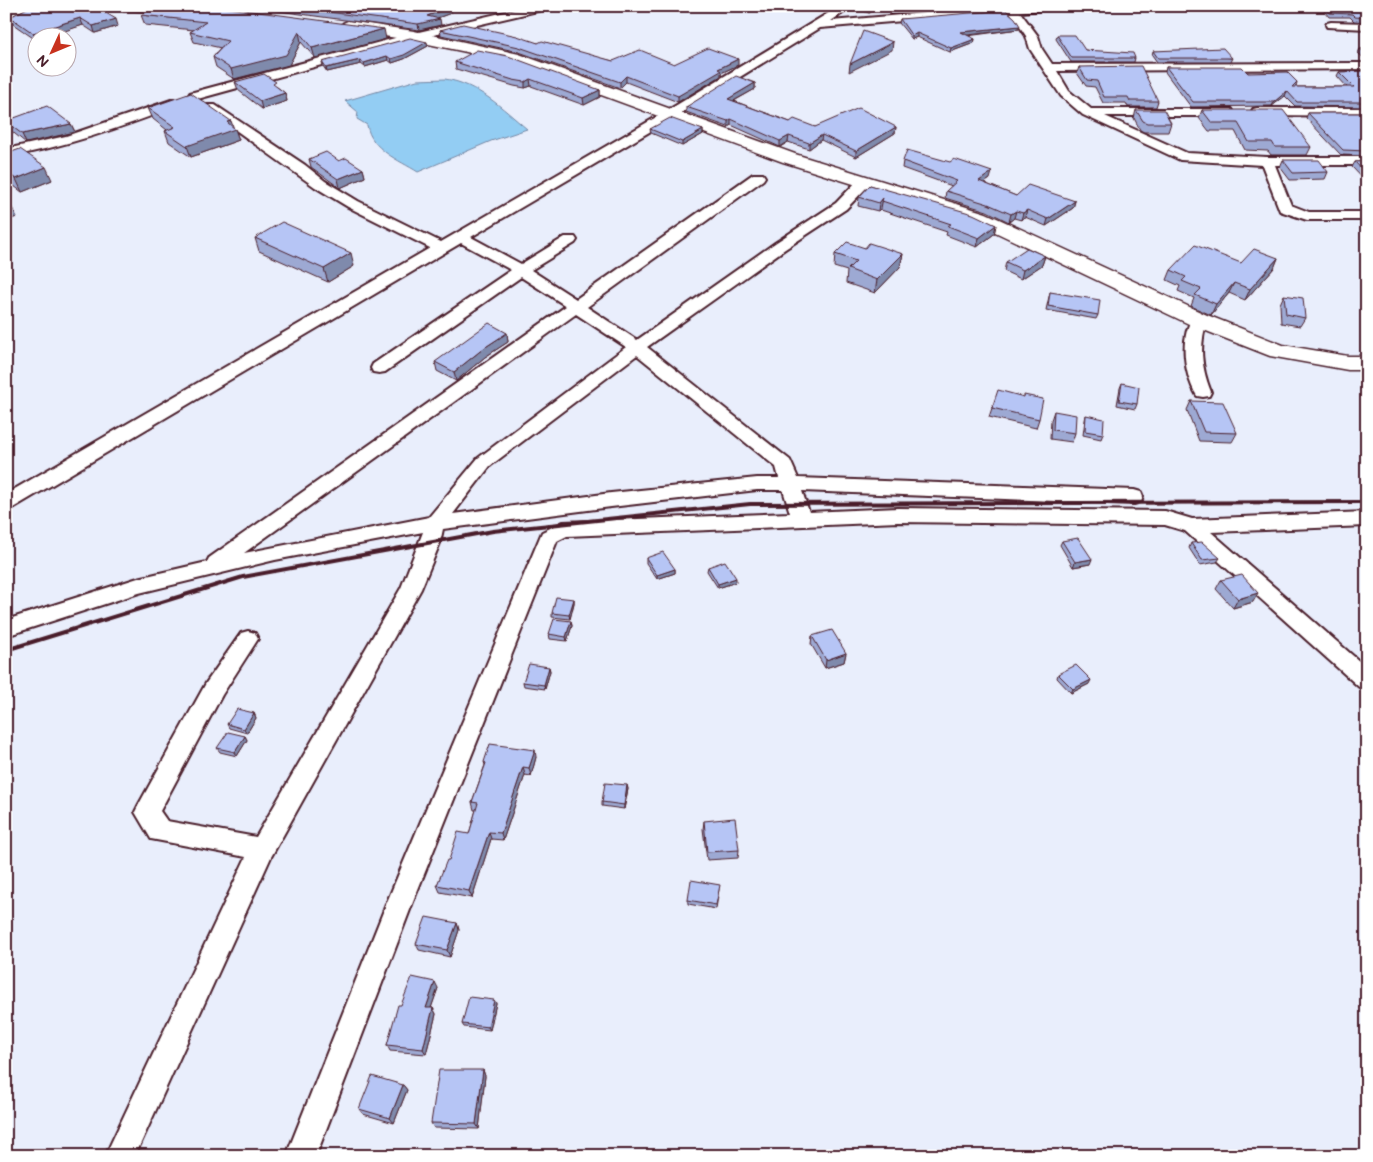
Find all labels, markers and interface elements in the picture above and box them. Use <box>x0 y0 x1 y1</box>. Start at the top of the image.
north arrow <box>28 28 78 78</box>
text: N <box>33 51 53 70</box>

